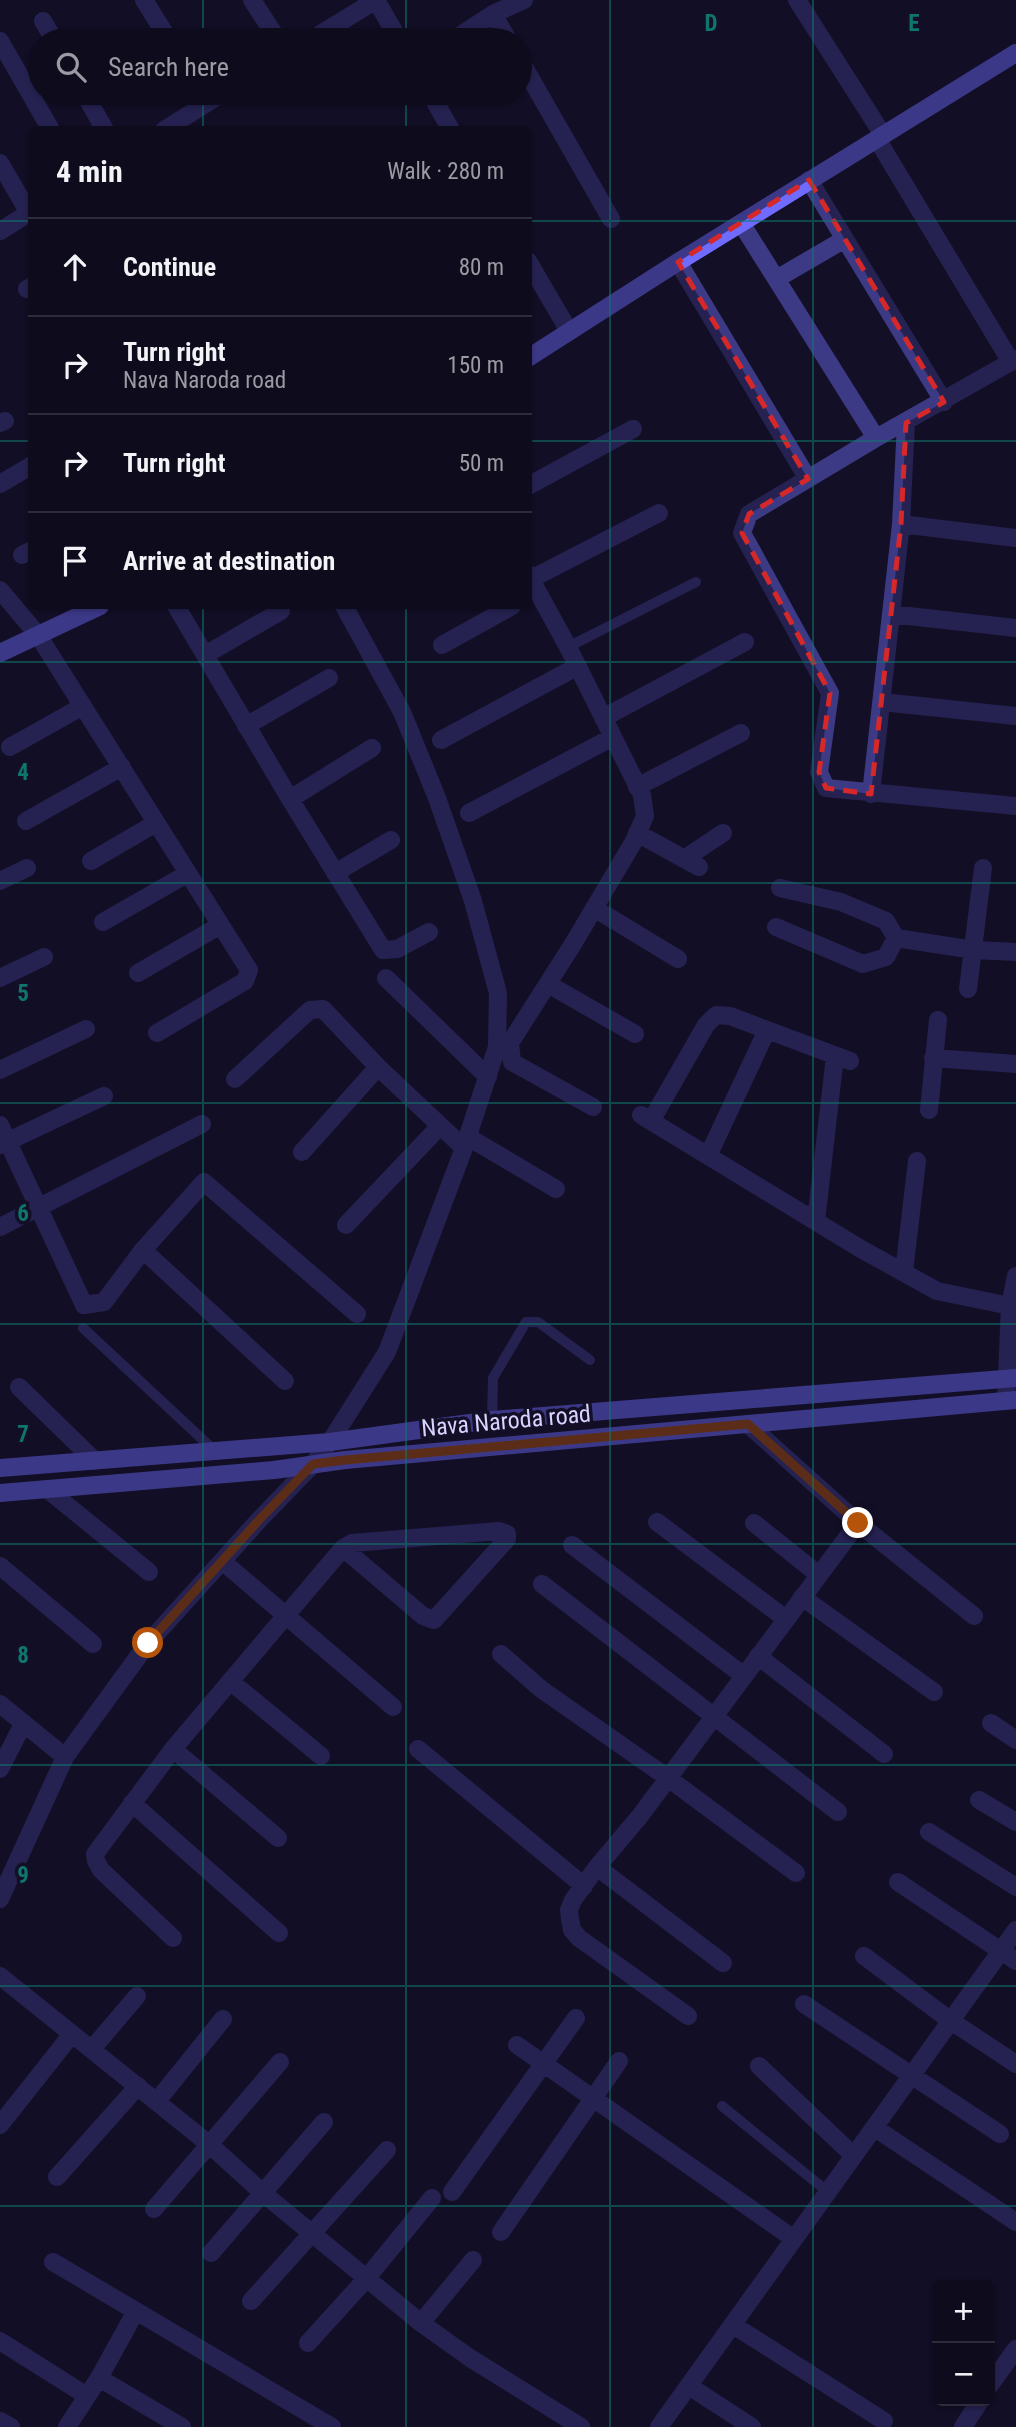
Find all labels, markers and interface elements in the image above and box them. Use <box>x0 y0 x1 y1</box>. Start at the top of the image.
text: D <box>705 10 718 37</box>
text: E <box>908 10 920 37</box>
search box <box>28 28 532 105</box>
icon: search <box>52 48 90 86</box>
text: Search here <box>108 52 229 82</box>
text: 4 min <box>56 154 123 189</box>
text: Walk · 280 m <box>387 158 504 185</box>
icon: ahead <box>56 248 94 286</box>
text: Continue <box>123 252 216 282</box>
text: 80 m <box>459 254 504 281</box>
text: Turn right <box>123 337 225 367</box>
icon: right <box>56 346 94 384</box>
text: 150 m <box>447 352 504 379</box>
text: Nava Naroda road <box>123 367 286 394</box>
icon: right <box>56 444 94 482</box>
text: Turn right <box>123 448 225 478</box>
text: 50 m <box>459 450 504 477</box>
icon: arrive <box>56 542 94 580</box>
text: Arrive at destination <box>123 546 335 576</box>
text: 4 <box>17 759 29 786</box>
text: 5 <box>17 980 29 1007</box>
text: 6 <box>17 1200 29 1227</box>
street label: Nava Naroda road <box>420 1400 592 1442</box>
text: 7 <box>17 1421 29 1448</box>
route end <box>842 1507 873 1538</box>
route start <box>132 1627 163 1658</box>
text: 8 <box>17 1642 29 1669</box>
text: 9 <box>17 1862 29 1889</box>
map controls <box>932 2280 995 2406</box>
button: + <box>932 2280 995 2343</box>
button: − <box>932 2343 995 2406</box>

